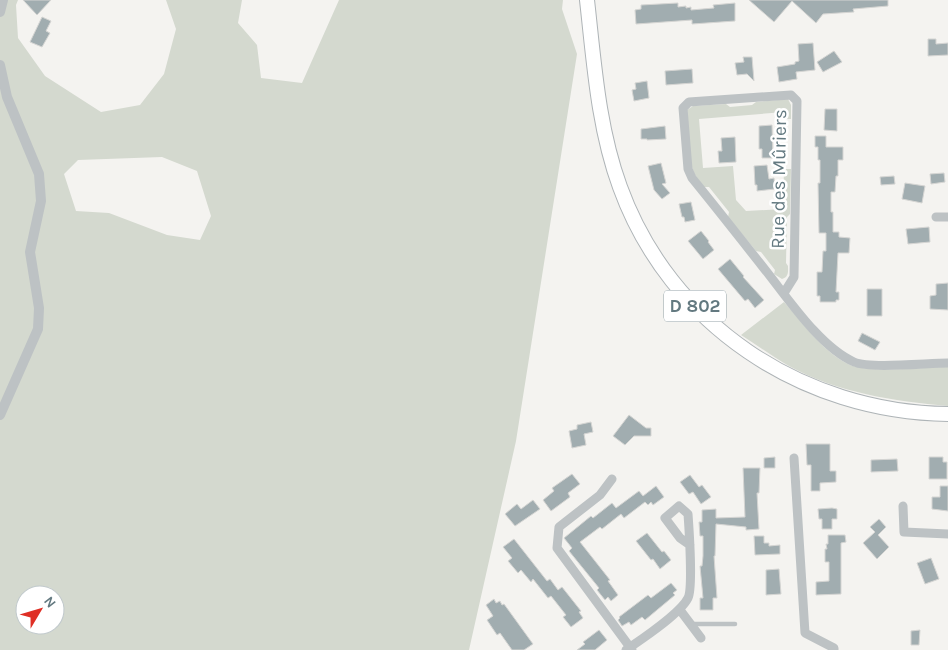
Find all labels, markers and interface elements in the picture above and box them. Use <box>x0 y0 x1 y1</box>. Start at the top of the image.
street label: Rue des Mûriers <box>767 109 791 249</box>
road number: D 802 <box>664 290 726 322</box>
north arrow <box>15 585 65 635</box>
text: N <box>40 593 60 611</box>

